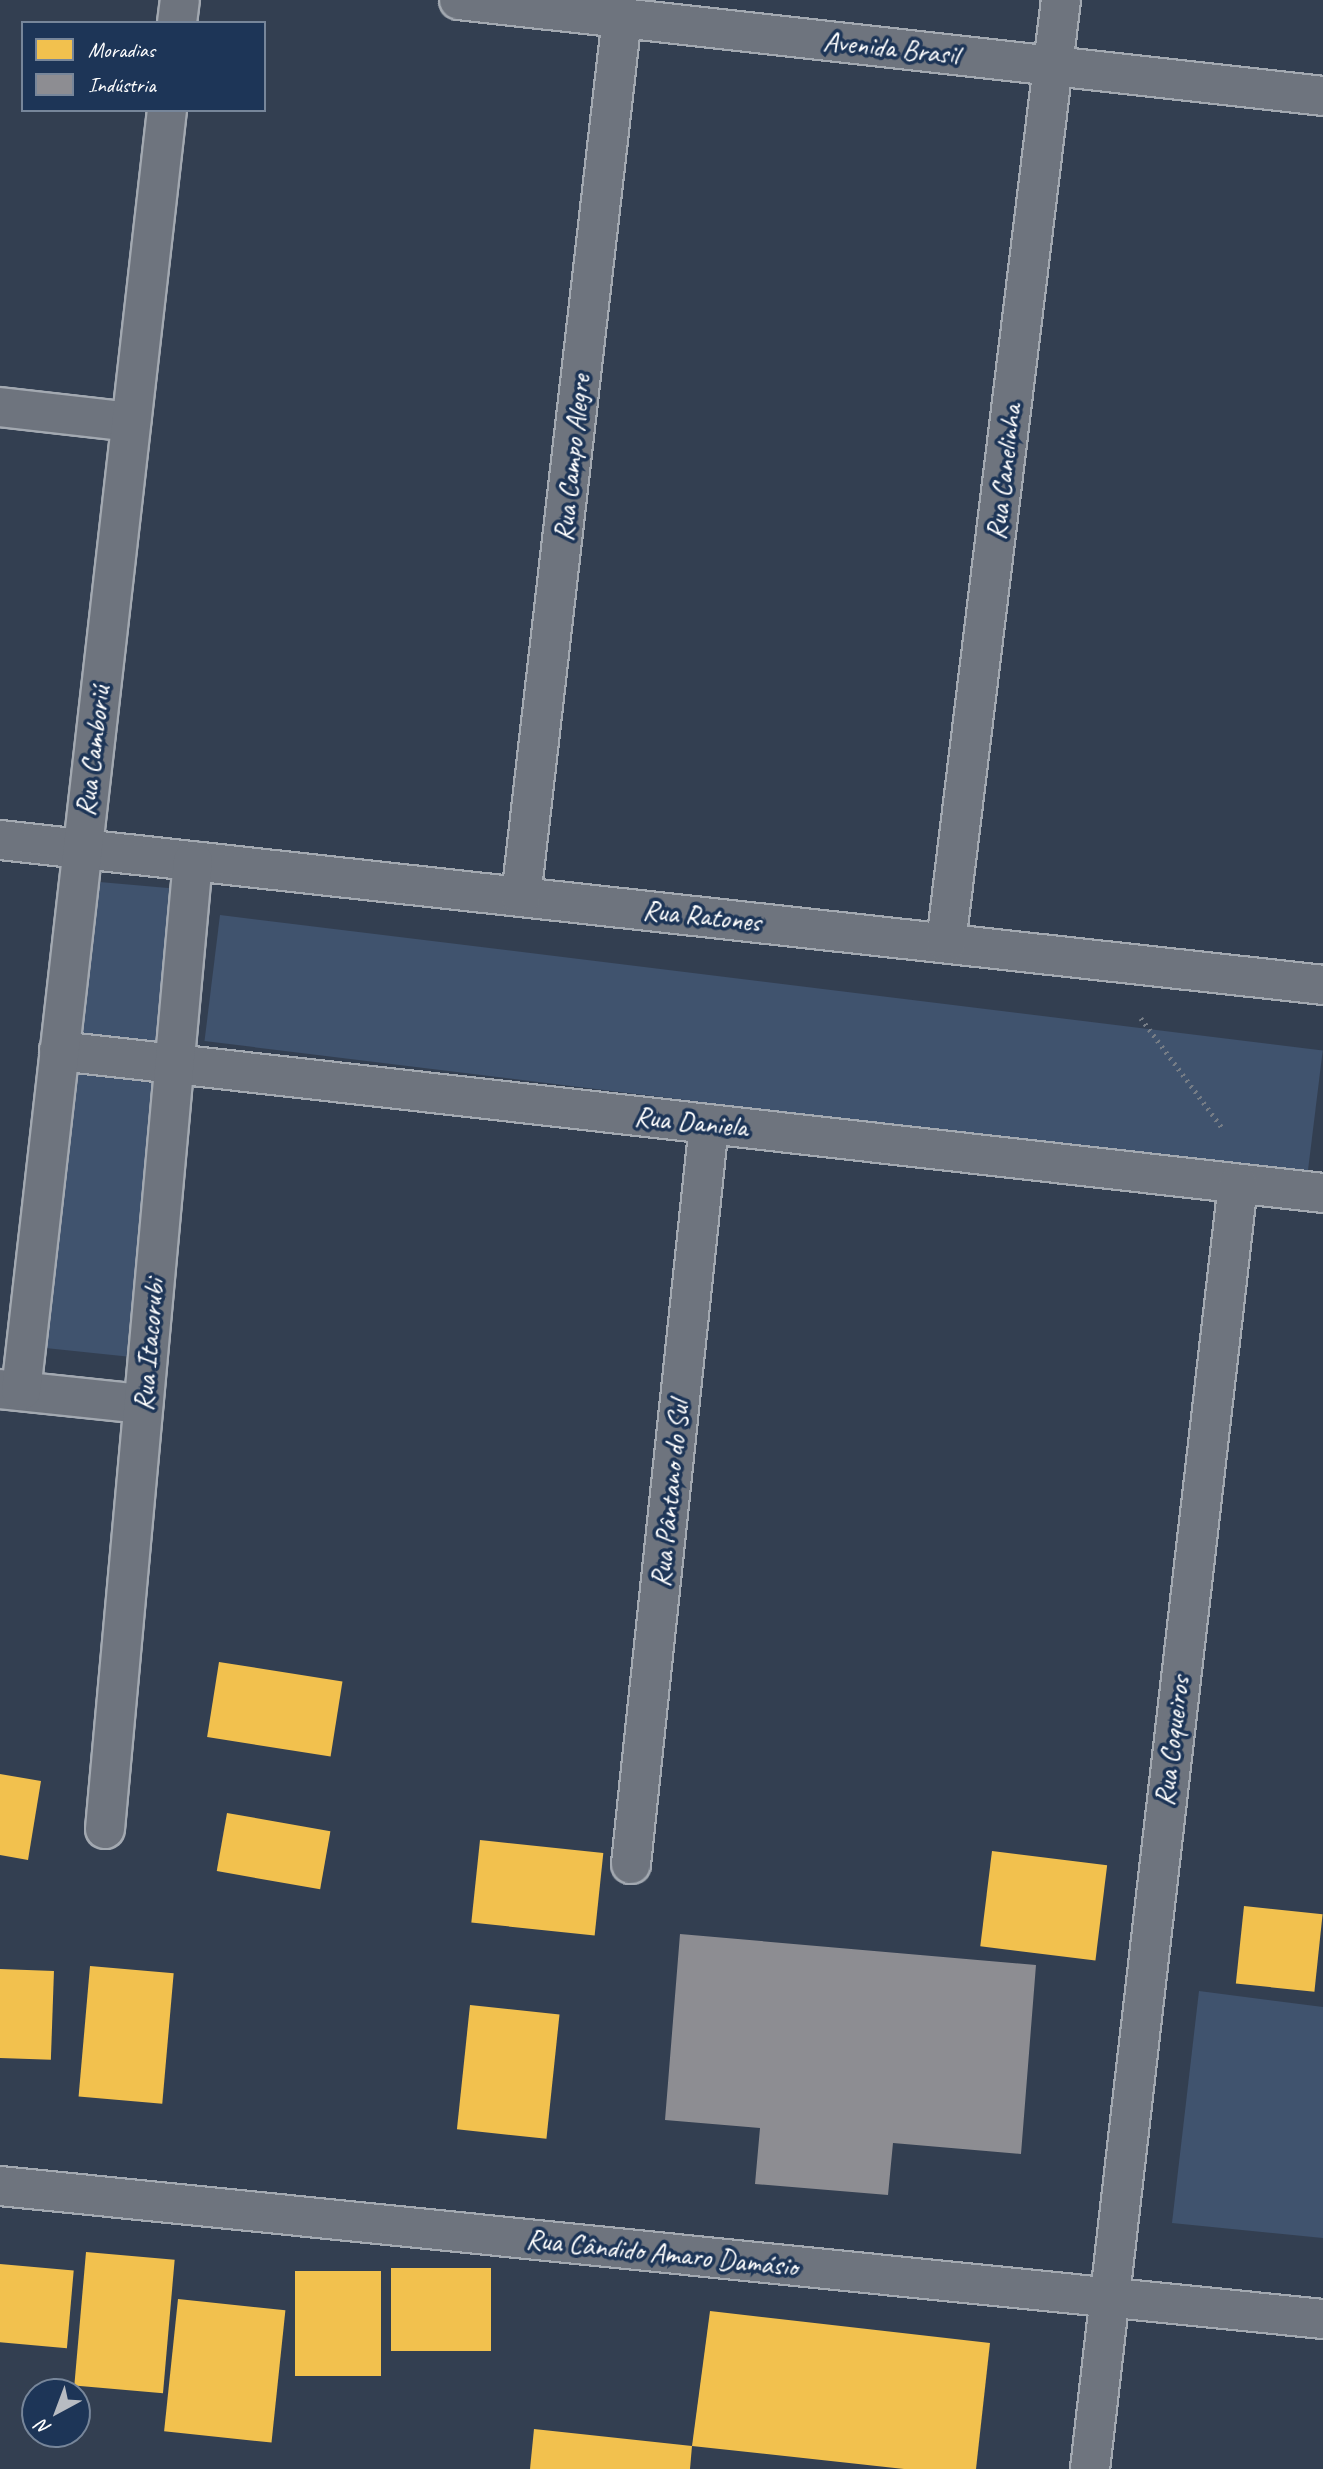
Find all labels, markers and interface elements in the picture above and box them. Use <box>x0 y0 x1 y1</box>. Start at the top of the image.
legend <box>21 21 266 112</box>
street label: Avenida Brasil <box>822 24 960 72</box>
text: Moradias <box>88 37 155 63</box>
text: Indústria <box>88 72 156 98</box>
street label: Rua Campo Alegre <box>547 373 597 543</box>
street label: Rua Canelinha <box>979 402 1029 542</box>
street label: Rua Camboriú <box>68 684 118 818</box>
street label: Rua Ratones <box>641 893 763 939</box>
street label: Rua Daniela <box>632 1099 750 1145</box>
street label: Rua Itacorubi <box>126 1277 172 1413</box>
street label: Rua Pântano do Sul <box>644 1399 696 1589</box>
street label: Rua Coqueiros <box>1147 1674 1197 1808</box>
street label: Rua Cândido Amaro Damásio <box>524 2222 800 2284</box>
north arrow <box>21 2378 91 2448</box>
text: N <box>31 2414 56 2440</box>

